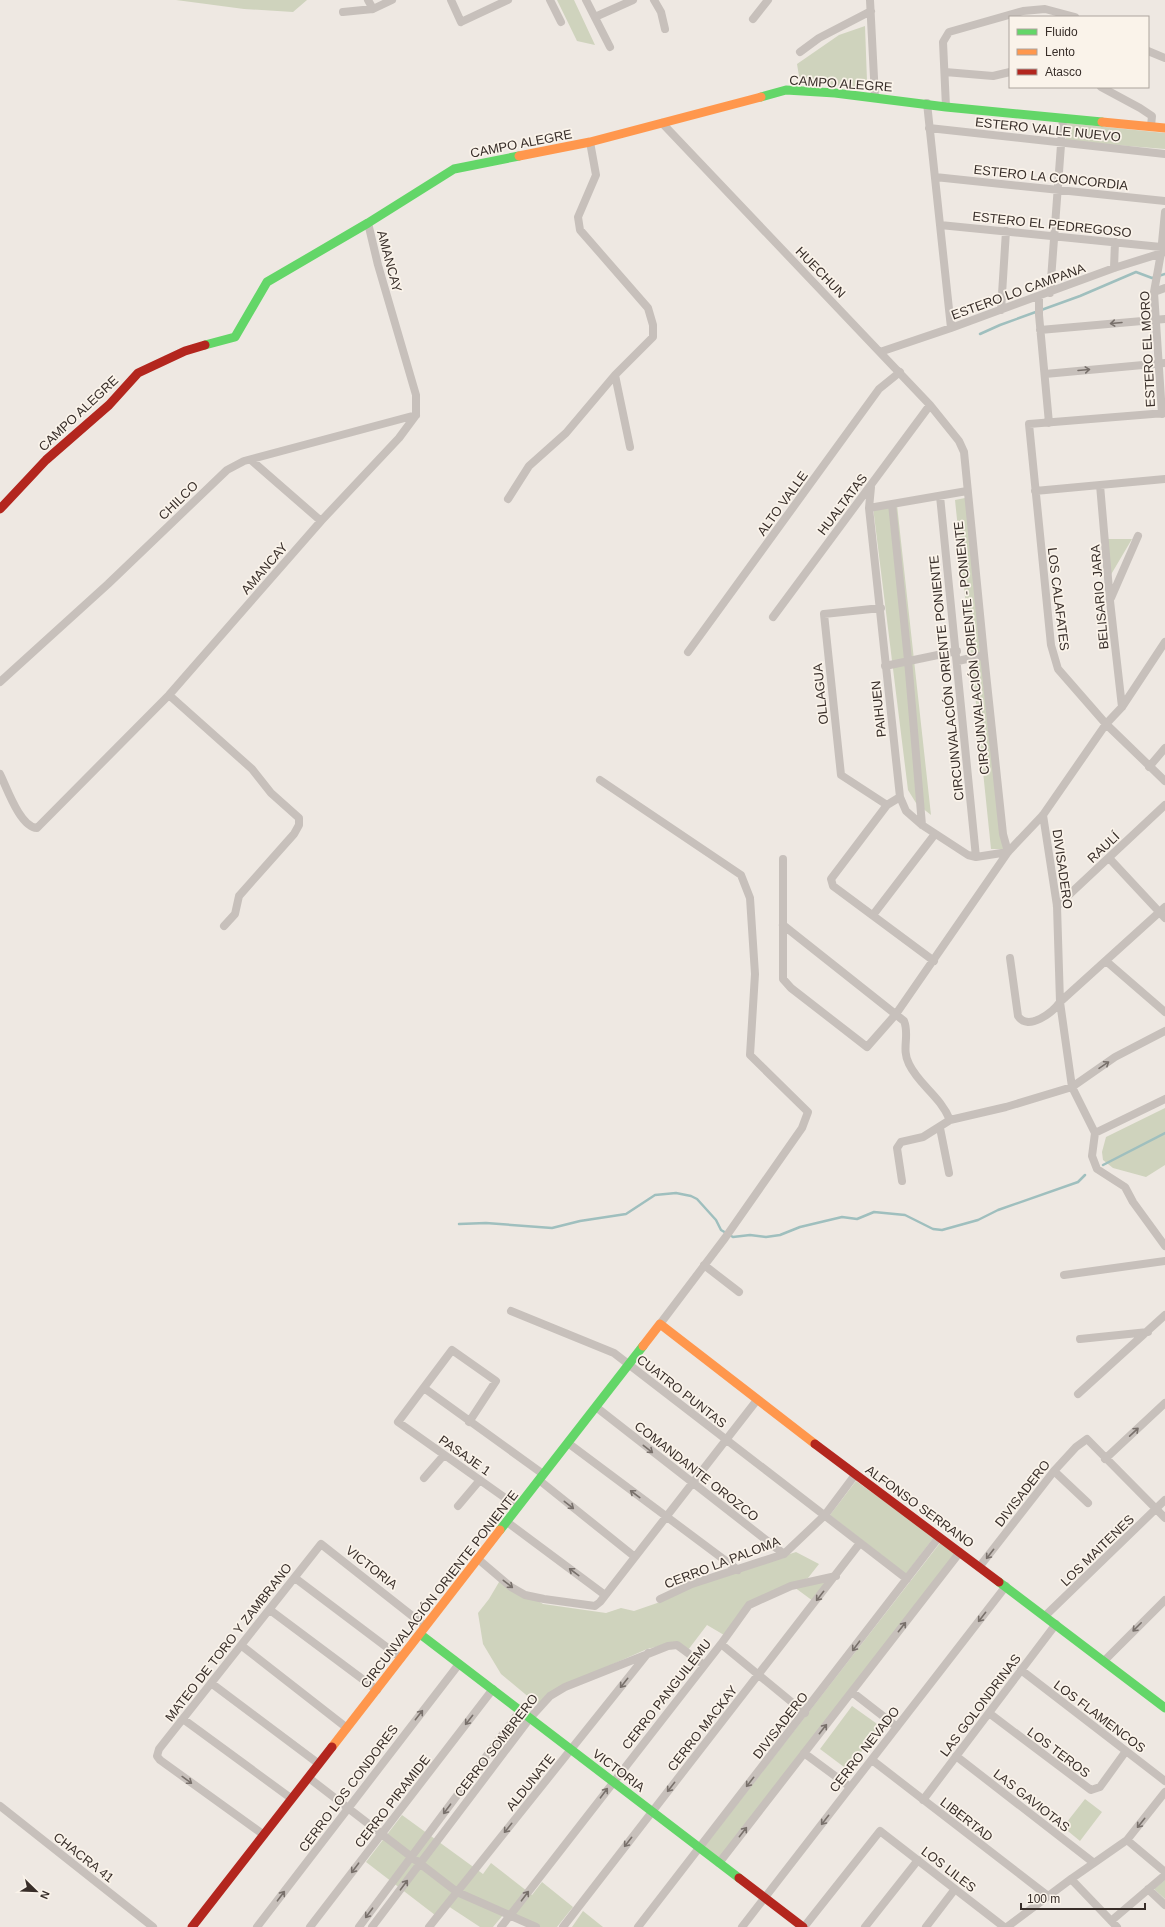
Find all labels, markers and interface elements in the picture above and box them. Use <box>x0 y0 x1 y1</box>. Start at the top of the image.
legend <box>1009 16 1149 88</box>
text: Fluido <box>1045 25 1078 39</box>
text: Lento <box>1045 45 1075 59</box>
text: Atasco <box>1045 65 1082 79</box>
street label: CAMPO ALEGRE <box>789 72 893 95</box>
street label: ESTERO VALLE NUEVO <box>974 114 1122 145</box>
street label: CAMPO ALEGRE <box>469 126 574 161</box>
street label: ESTERO LA CONCORDIA <box>973 162 1129 193</box>
street label: ESTERO EL PEDREGOSO <box>972 209 1132 240</box>
street label: AMANCAY <box>374 229 405 294</box>
street label: HUECHUN <box>793 244 849 301</box>
street label: ESTERO LO CAMPANA <box>949 260 1087 323</box>
street label: ESTERO EL MORO <box>1137 290 1158 408</box>
one-way arrow <box>1110 319 1123 327</box>
one-way arrow <box>1077 367 1090 374</box>
street label: CAMPO ALEGRE <box>35 372 121 454</box>
street label: ALTO VALLE <box>754 468 811 538</box>
street label: HUALTATAS <box>815 470 870 538</box>
street label: CHILCO <box>155 478 201 523</box>
street label: CIRCUNVALACIÓN ORIENTE - PONIENTE <box>951 520 992 775</box>
street label: AMANCAY <box>238 539 291 597</box>
street label: BELISARIO JARA <box>1087 543 1112 650</box>
street label: LOS CALAFATES <box>1045 547 1072 652</box>
street label: CIRCUNVALACIÓN ORIENTE PONIENTE <box>926 554 967 801</box>
street label: OLLAGUA <box>810 662 831 725</box>
street label: PAIHUEN <box>868 680 889 738</box>
street label: DIVISADERO <box>1049 828 1076 910</box>
street label: RAULÍ <box>1084 829 1123 866</box>
one-way arrow <box>1098 1061 1109 1069</box>
street label: CUATRO PUNTAS <box>634 1352 730 1431</box>
street label: COMANDANTE OROZCO <box>632 1418 762 1524</box>
one-way arrow <box>1129 1427 1139 1437</box>
street label: PASAJE 1 <box>436 1432 493 1479</box>
one-way arrow <box>643 1444 654 1453</box>
street label: DIVISADERO <box>992 1457 1053 1530</box>
street label: ALFONSO SERRANO <box>863 1462 977 1551</box>
street label: CIRCUNVALACIÓN ORIENTE PONIENTE <box>358 1487 521 1691</box>
one-way arrow <box>629 1490 640 1498</box>
one-way arrow <box>564 1500 575 1509</box>
street label: LOS MAITENES <box>1058 1511 1137 1589</box>
street label: CERRO LA PALOMA <box>662 1533 782 1591</box>
street label: VICTORIA <box>343 1543 401 1592</box>
one-way arrow <box>985 1548 994 1559</box>
street label: MATEO DE TORO Y ZAMBRANO <box>162 1560 295 1724</box>
one-way arrow <box>569 1568 580 1576</box>
one-way arrow <box>502 1580 513 1588</box>
one-way arrow <box>816 1590 824 1601</box>
one-way arrow <box>978 1612 986 1623</box>
one-way arrow <box>898 1621 907 1632</box>
one-way arrow <box>1132 1622 1142 1632</box>
street label: CERRO PANGUILEMU <box>619 1636 714 1752</box>
one-way arrow <box>851 1641 860 1652</box>
street label: LAS GOLONDRINAS <box>937 1651 1024 1759</box>
one-way arrow <box>620 1677 629 1688</box>
street label: LOS FLAMENCOS <box>1051 1677 1149 1756</box>
street label: CERRO MACKAY <box>664 1682 741 1774</box>
street label: DIVISADERO <box>750 1689 811 1762</box>
street label: CERRO SOMBRERO <box>452 1691 541 1800</box>
street label: CERRO NEVADO <box>826 1704 902 1795</box>
one-way arrow <box>415 1710 424 1721</box>
one-way arrow <box>464 1715 473 1726</box>
street label: CERRO LOS CONDORES <box>296 1722 401 1855</box>
one-way arrow <box>818 1724 827 1735</box>
street label: LOS TEROS <box>1025 1724 1093 1781</box>
street label: VICTORIA <box>590 1746 648 1795</box>
street label: ALDUNATE <box>503 1751 558 1814</box>
street label: CERRO PIRAMIDE <box>352 1752 433 1851</box>
street label: LAS GAVIOTAS <box>991 1766 1073 1835</box>
one-way arrow <box>181 1776 192 1784</box>
one-way arrow <box>746 1777 755 1788</box>
one-way arrow <box>667 1781 676 1792</box>
one-way arrow <box>600 1787 609 1798</box>
street label: LIBERTAD <box>937 1794 996 1845</box>
one-way arrow <box>442 1803 451 1814</box>
one-way arrow <box>821 1814 830 1825</box>
one-way arrow <box>1136 1817 1145 1828</box>
one-way arrow <box>504 1823 513 1834</box>
one-way arrow <box>739 1826 747 1837</box>
street label: CHACRA 41 <box>51 1829 117 1886</box>
one-way arrow <box>624 1837 633 1848</box>
street label: LOS LILES <box>918 1843 979 1896</box>
one-way arrow <box>351 1862 360 1873</box>
north arrow <box>16 1871 56 1911</box>
one-way arrow <box>400 1879 409 1890</box>
scale bar <box>1021 1885 1145 1911</box>
text: N <box>38 1889 52 1901</box>
one-way arrow <box>276 1891 285 1902</box>
one-way arrow <box>521 1891 529 1902</box>
text: 100 m <box>1027 1892 1060 1906</box>
one-way arrow <box>365 1908 373 1919</box>

